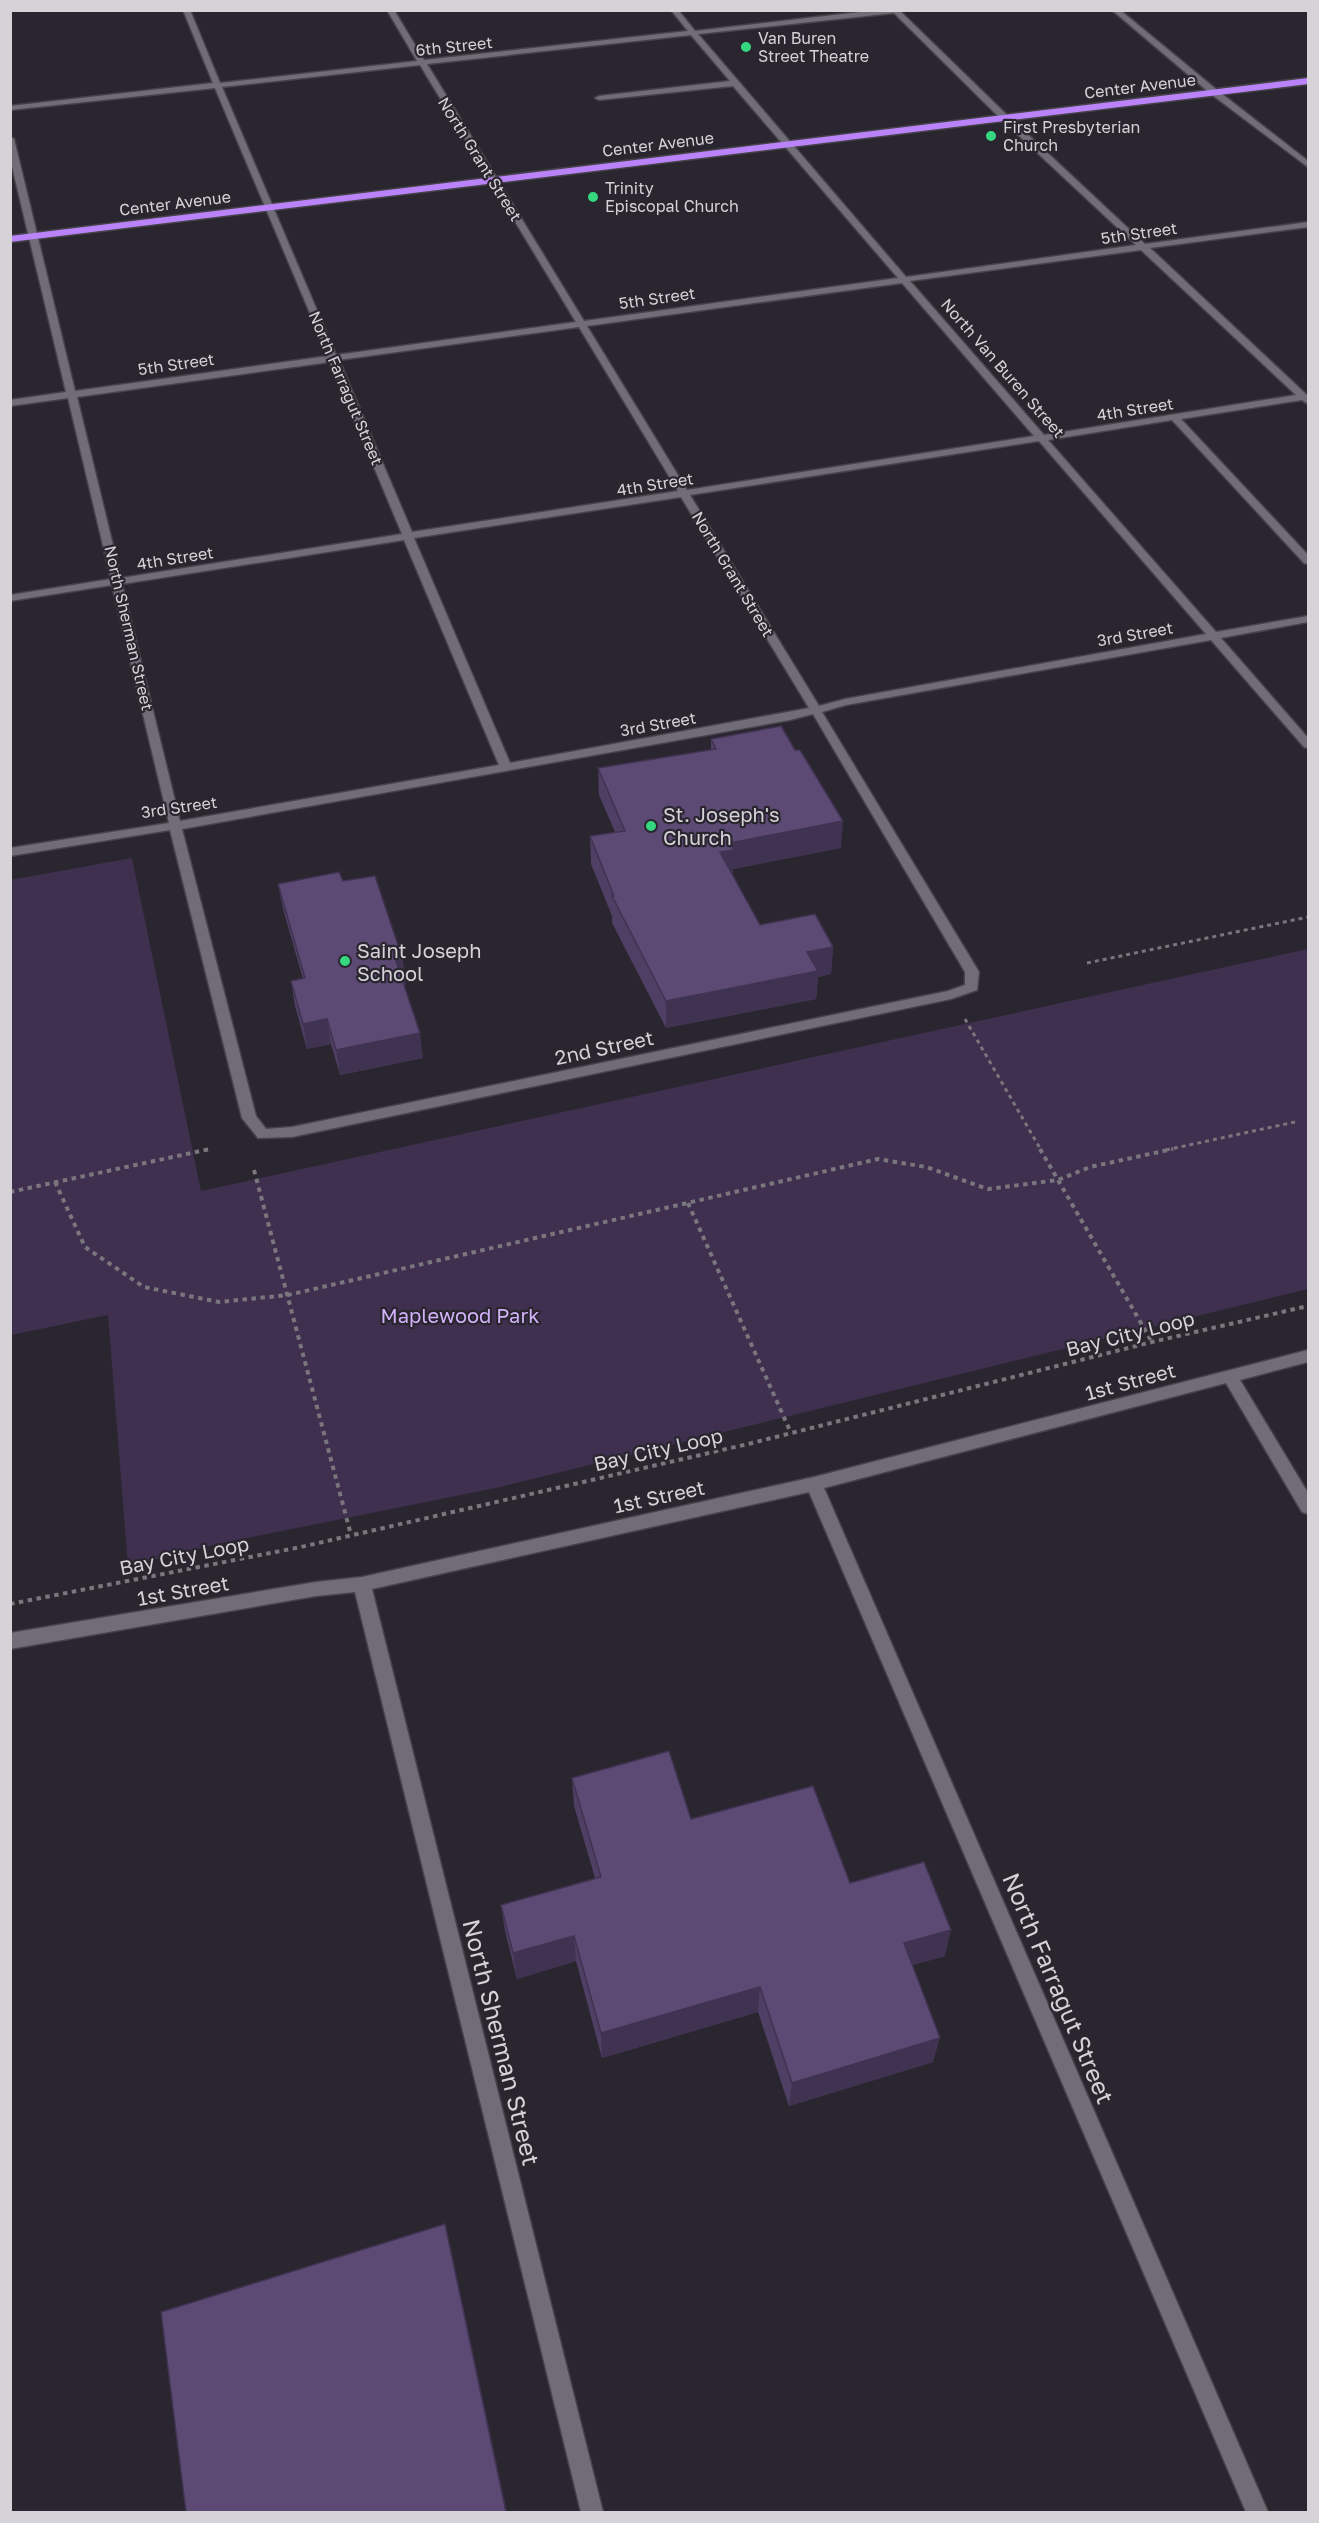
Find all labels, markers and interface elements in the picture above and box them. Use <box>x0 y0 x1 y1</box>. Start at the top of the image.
place label: Van Buren Street Theatre <box>758 28 869 66</box>
street label: 6th Street <box>415 32 493 60</box>
marker: Van Buren Street Theatre <box>739 40 753 54</box>
street label: Center Avenue <box>1083 69 1197 103</box>
street label: North Grant Street <box>434 93 526 225</box>
place label: First Presbyterian Church <box>1003 117 1140 155</box>
street label: Center Avenue <box>601 127 715 161</box>
marker: First Presbyterian Church <box>984 129 998 143</box>
place label: Trinity Episcopal Church <box>605 178 739 216</box>
street label: Center Avenue <box>118 186 232 220</box>
marker: Trinity Episcopal Church <box>586 190 600 204</box>
street label: 5th Street <box>1100 218 1178 248</box>
street label: 5th Street <box>618 283 696 313</box>
street label: North Van Buren Street <box>937 294 1069 442</box>
street label: North Farragut Street <box>304 308 388 468</box>
street label: 5th Street <box>137 349 215 379</box>
street label: 4th Street <box>1095 393 1175 425</box>
street label: 4th Street <box>615 468 695 500</box>
street label: North Grant Street <box>688 508 778 640</box>
street label: 4th Street <box>135 542 215 574</box>
street label: North Sherman Street <box>100 544 158 712</box>
street label: 3rd Street <box>1096 617 1174 651</box>
street label: 3rd Street <box>619 707 697 741</box>
street label: 3rd Street <box>140 792 218 822</box>
place label: St. Joseph's Church <box>663 802 780 849</box>
marker: St. Joseph's Church <box>644 819 658 833</box>
place label: Saint Joseph School <box>357 938 481 985</box>
marker: Saint Joseph School <box>338 954 352 968</box>
street label: 2nd Street <box>552 1025 656 1069</box>
park label: Maplewood Park <box>381 1303 540 1327</box>
street label: Bay City Loop <box>1063 1305 1197 1361</box>
street label: 1st Street <box>1082 1357 1178 1405</box>
street label: Bay City Loop <box>591 1423 725 1475</box>
street label: 1st Street <box>611 1475 707 1517</box>
street label: Bay City Loop <box>117 1531 251 1579</box>
street label: 1st Street <box>135 1570 231 1610</box>
street label: North Farragut Street <box>997 1868 1121 2108</box>
street label: North Sherman Street <box>457 1916 547 2168</box>

